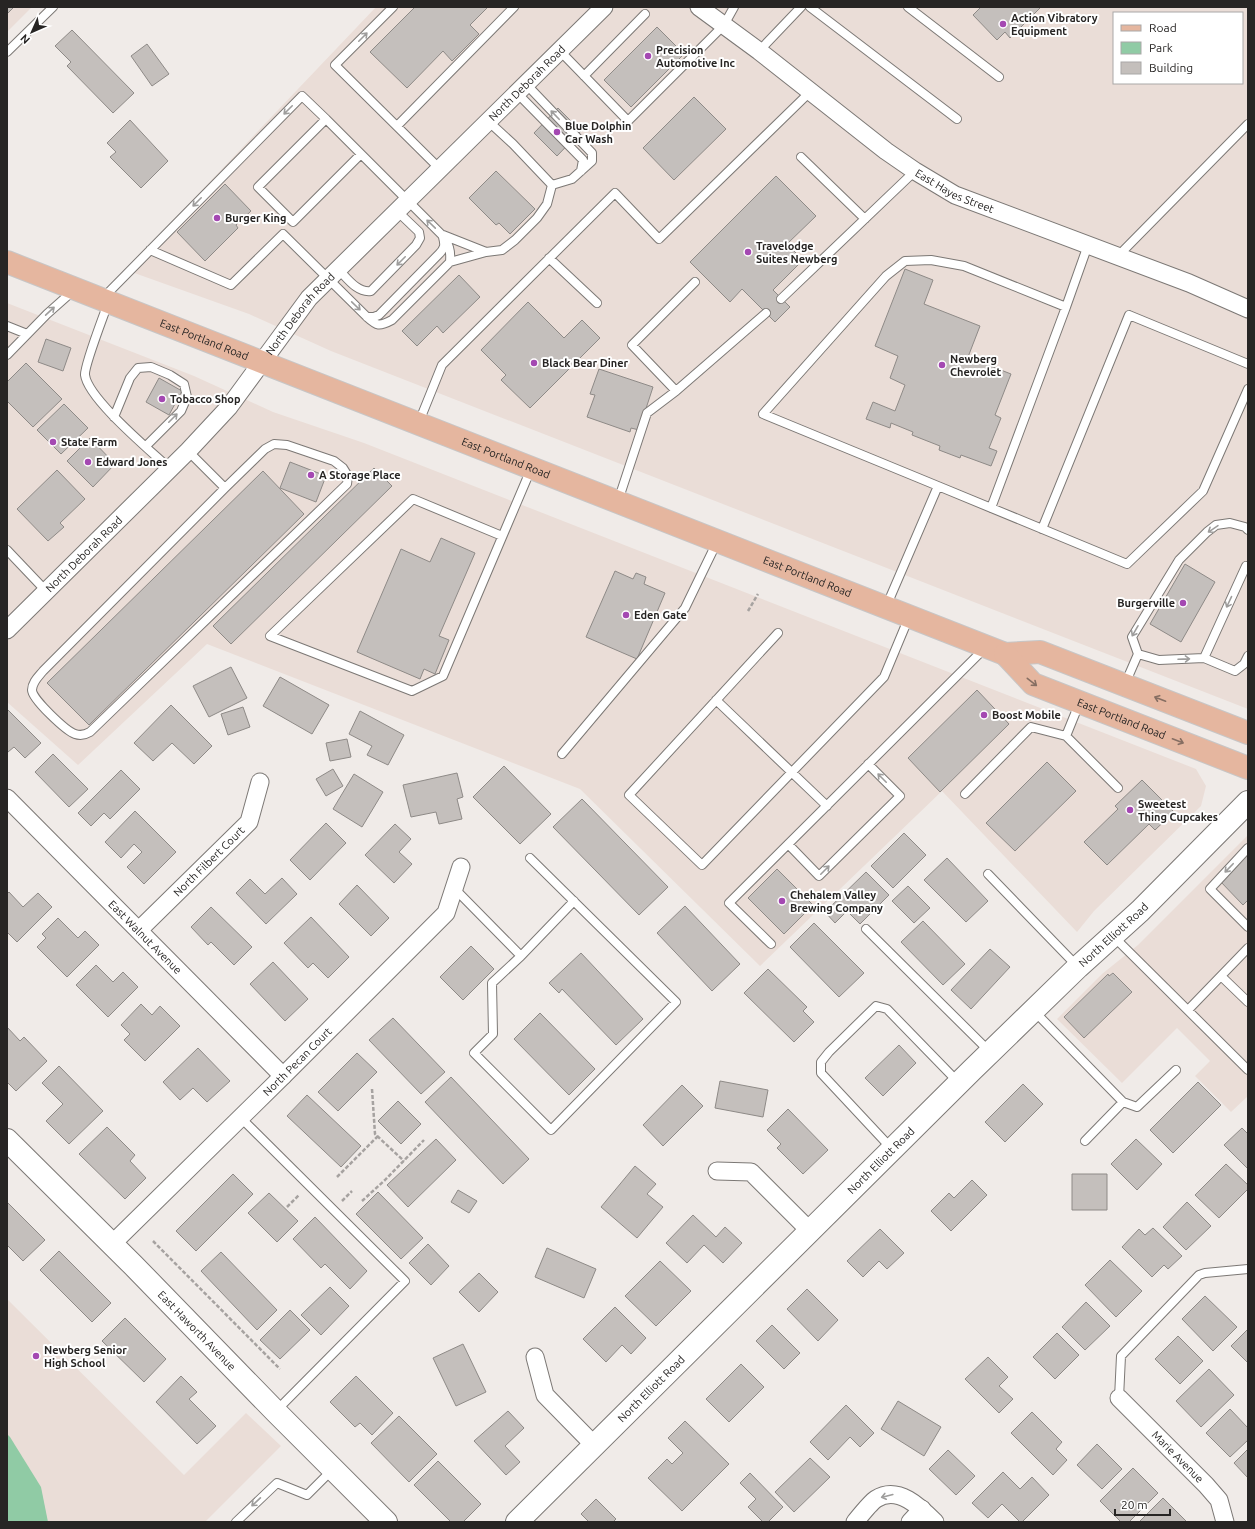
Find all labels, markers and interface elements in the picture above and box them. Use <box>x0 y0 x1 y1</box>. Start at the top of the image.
north arrow <box>12 12 52 52</box>
place label: Action Vibratory Equipment <box>1011 12 1098 37</box>
legend <box>1113 12 1243 84</box>
marker: Action Vibratory Equipment <box>998 19 1008 29</box>
text: Road <box>1149 21 1177 34</box>
text: N <box>18 32 32 46</box>
one-way arrow <box>358 32 368 42</box>
text: Park <box>1149 41 1173 54</box>
street label: North Deborah Road <box>486 43 568 123</box>
place label: Precision Automotive Inc <box>656 44 736 69</box>
marker: Precision Automotive Inc <box>643 51 653 61</box>
text: Building <box>1149 61 1193 74</box>
one-way arrow <box>283 105 293 115</box>
one-way arrow <box>551 110 560 120</box>
place label: Blue Dolphin Car Wash <box>565 120 632 145</box>
marker: Blue Dolphin Car Wash <box>552 127 562 137</box>
street label: East Hayes Street <box>913 167 996 215</box>
one-way arrow <box>192 197 202 207</box>
place label: Burger King <box>225 212 287 224</box>
marker: Burger King <box>212 213 222 223</box>
one-way arrow <box>426 219 436 229</box>
place label: Travelodge Suites Newberg <box>756 240 837 265</box>
marker: Travelodge Suites Newberg <box>743 247 753 257</box>
one-way arrow <box>396 256 406 266</box>
street label: North Deborah Road <box>263 270 337 357</box>
one-way arrow <box>351 302 361 311</box>
one-way arrow <box>45 307 55 316</box>
street label: East Portland Road <box>158 317 250 362</box>
place label: Newberg Chevrolet <box>950 353 1001 378</box>
place label: Black Bear Diner <box>542 357 628 369</box>
marker: Black Bear Diner <box>529 358 539 368</box>
marker: Newberg Chevrolet <box>937 360 947 370</box>
place label: Tobacco Shop <box>170 393 241 405</box>
marker: Tobacco Shop <box>157 394 167 404</box>
one-way arrow <box>168 413 178 423</box>
street label: East Portland Road <box>460 435 552 481</box>
place label: State Farm <box>61 436 117 448</box>
marker: State Farm <box>48 437 58 447</box>
place label: Edward Jones <box>96 456 167 468</box>
marker: Edward Jones <box>83 457 93 467</box>
place label: A Storage Place <box>319 469 401 481</box>
marker: A Storage Place <box>306 470 316 480</box>
street label: North Deborah Road <box>43 514 124 594</box>
one-way arrow <box>1207 524 1218 533</box>
street label: East Portland Road <box>761 554 853 599</box>
one-way arrow <box>1225 595 1232 607</box>
place label: Burgerville <box>1117 597 1175 609</box>
marker: Burgerville <box>1178 598 1188 608</box>
place label: Eden Gate <box>634 609 687 621</box>
marker: Eden Gate <box>621 610 631 620</box>
one-way arrow <box>1131 625 1139 637</box>
one-way arrow <box>1177 655 1190 662</box>
one-way arrow <box>1027 678 1038 686</box>
one-way arrow <box>1154 694 1166 702</box>
street label: East Portland Road <box>1075 696 1167 741</box>
place label: Boost Mobile <box>992 709 1061 721</box>
marker: Boost Mobile <box>979 710 989 720</box>
one-way arrow <box>1172 738 1184 746</box>
one-way arrow <box>877 773 887 783</box>
place label: Sweetest Thing Cupcakes <box>1138 798 1218 823</box>
marker: Sweetest Thing Cupcakes <box>1125 805 1135 815</box>
street label: North Filbert Court <box>171 823 247 899</box>
one-way arrow <box>1225 863 1234 873</box>
one-way arrow <box>820 865 830 875</box>
place label: Chehalem Valley Brewing Company <box>790 889 883 914</box>
marker: Chehalem Valley Brewing Company <box>777 896 787 906</box>
street label: East Walnut Avenue <box>106 898 184 976</box>
street label: North Elliott Road <box>1076 900 1151 969</box>
street label: North Pecan Court <box>261 1025 334 1098</box>
street label: North Elliott Road <box>845 1125 917 1196</box>
street label: East Haworth Avenue <box>155 1288 238 1373</box>
place label: Newberg Senior High School <box>44 1344 127 1369</box>
marker: Newberg Senior High School <box>31 1351 41 1361</box>
street label: North Elliott Road <box>615 1353 687 1425</box>
street label: Marie Avenue <box>1149 1428 1206 1485</box>
scale bar <box>1115 1491 1170 1517</box>
one-way arrow <box>881 1493 894 1500</box>
one-way arrow <box>251 1498 262 1507</box>
text: 20 m <box>1121 1498 1148 1511</box>

